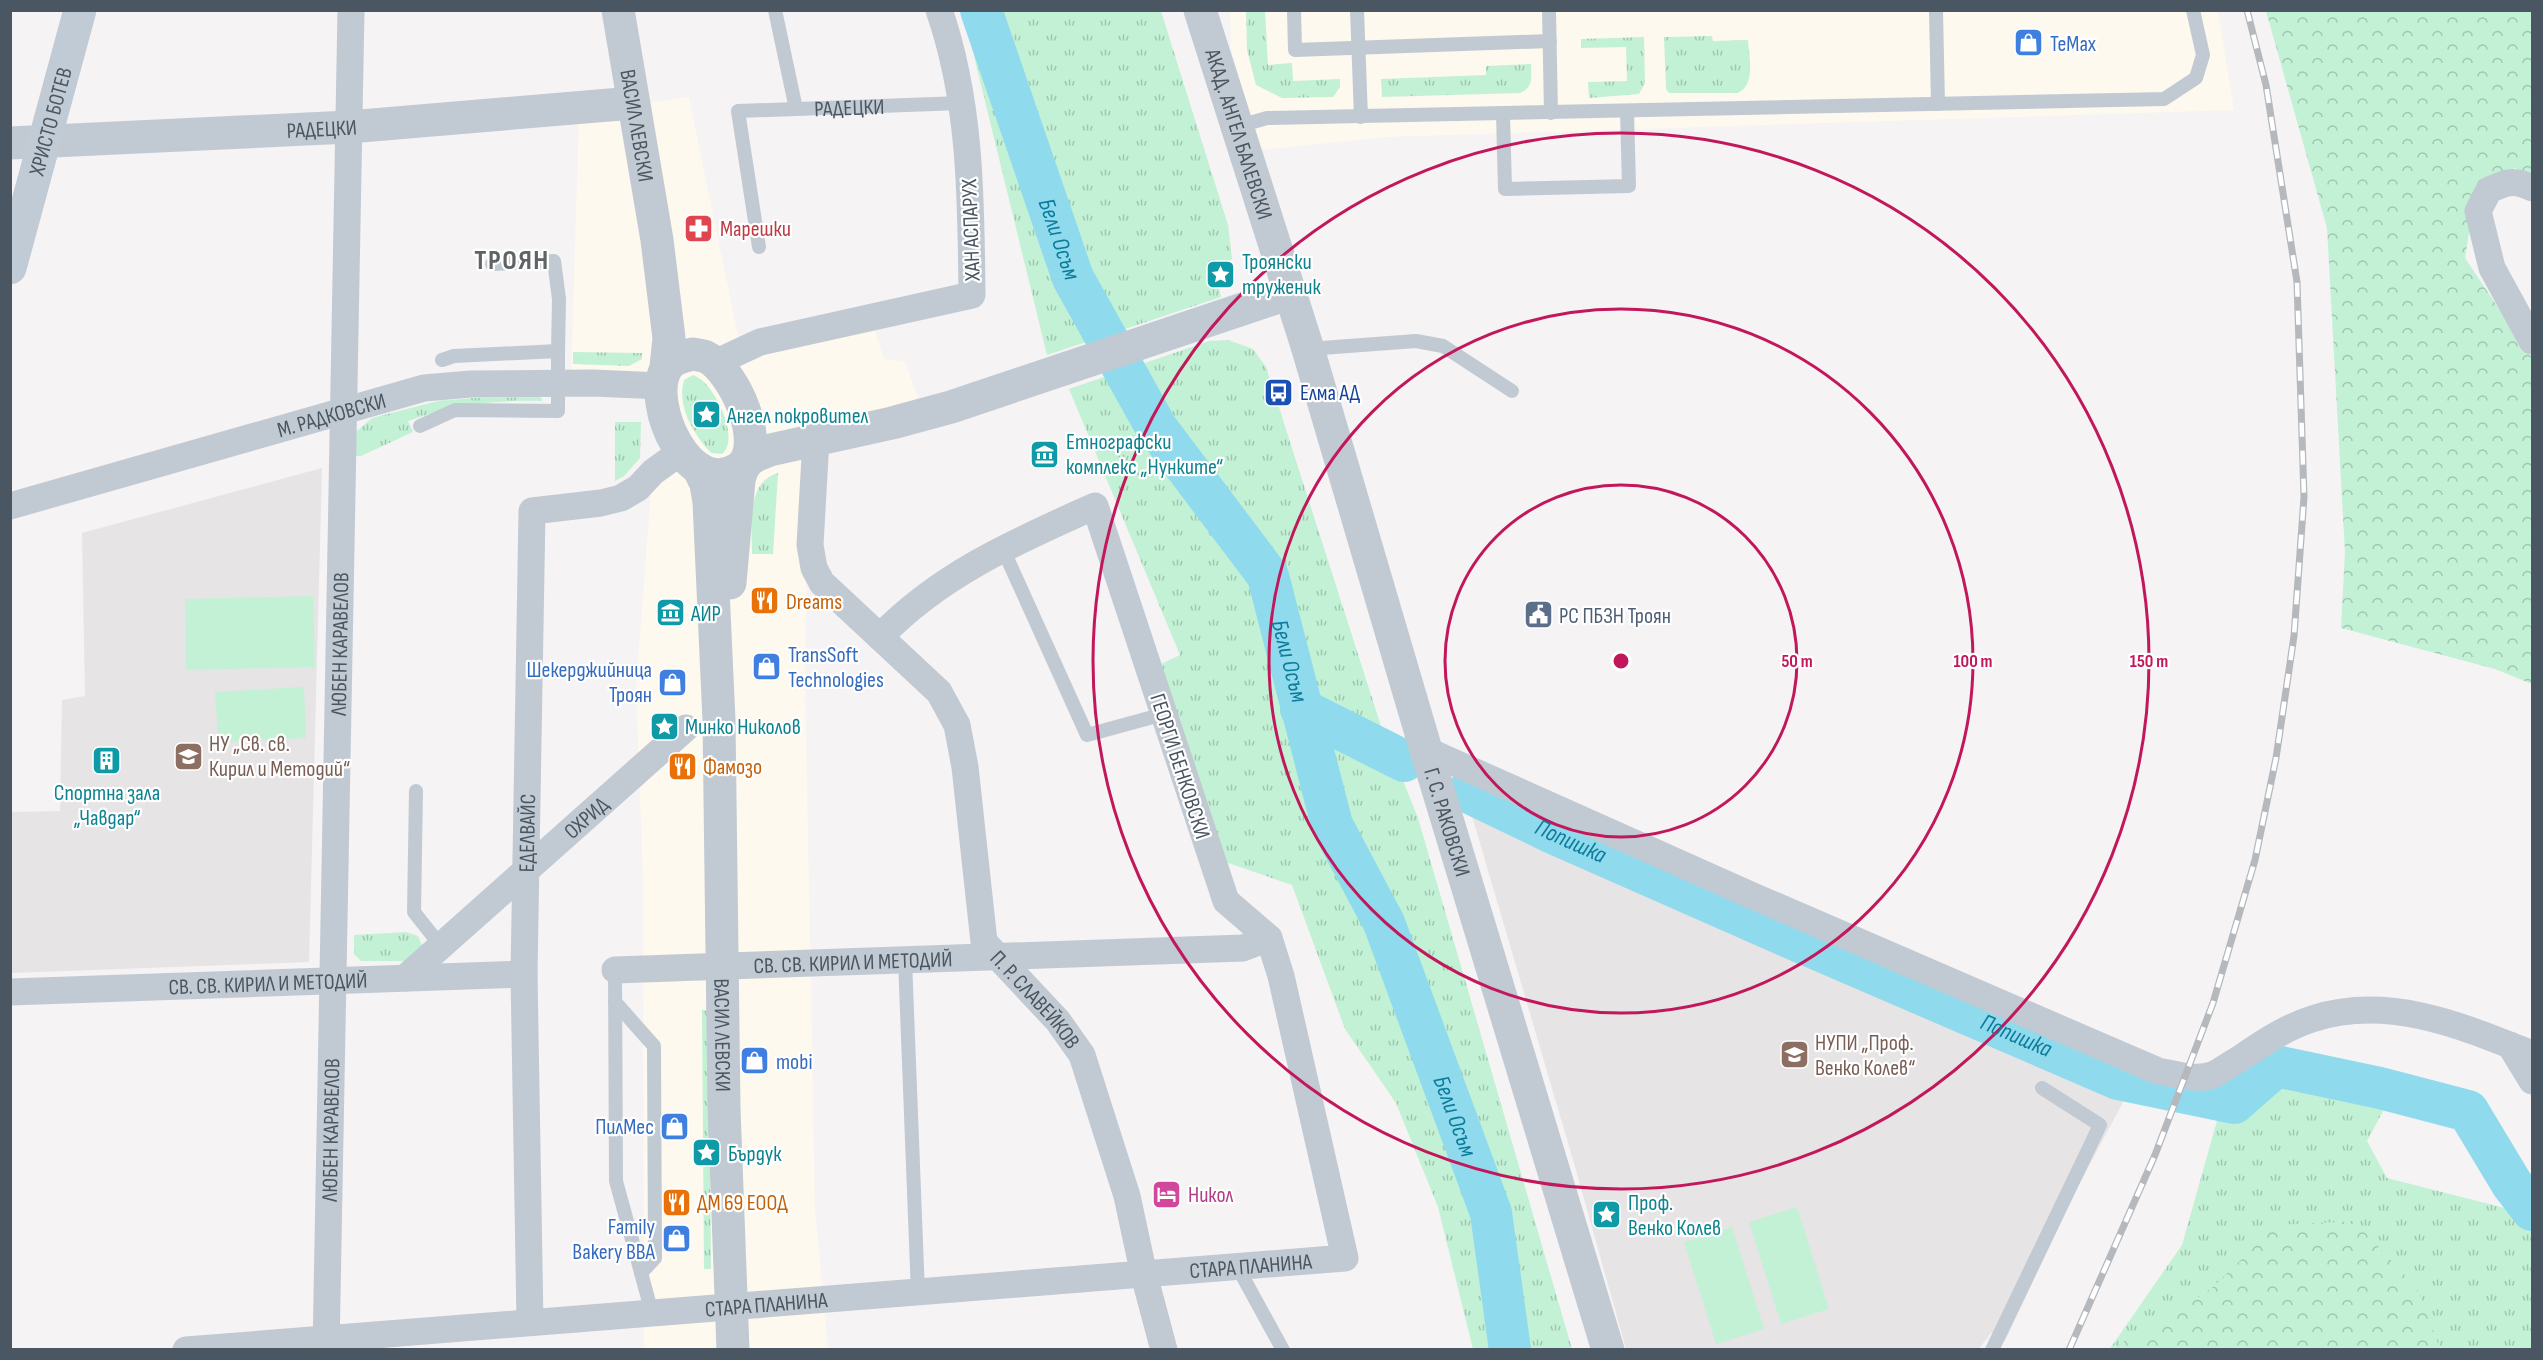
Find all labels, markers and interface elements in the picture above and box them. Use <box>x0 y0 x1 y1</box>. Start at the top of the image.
shop icon: ТеМах <box>2013 27 2045 59</box>
place label: ТеМах <box>2050 31 2097 58</box>
street label: АКАД. АНГЕЛ БАЛЕВСКИ <box>1198 45 1278 223</box>
street label: ХРИСТО БОТЕВ <box>23 65 79 180</box>
street label: ВАСИЛ ЛЕВСКИ <box>613 67 659 184</box>
street label: РАДЕЦКИ <box>814 94 885 123</box>
street label: РАДЕЦКИ <box>286 114 358 145</box>
street label: ХАН АСПАРУХ <box>956 178 987 282</box>
water label: Бели Осъм <box>1032 195 1087 284</box>
pharmacy icon: Марешки <box>683 212 715 244</box>
place label: Марешки <box>720 216 791 243</box>
district label: ТРОЯН <box>474 244 550 277</box>
place label: Троянски труженик <box>1242 249 1322 301</box>
place icon: Троянски труженик <box>1205 258 1237 290</box>
bus stop icon: Елма АД <box>1263 376 1295 408</box>
place label: Елма АД <box>1300 380 1360 407</box>
street label: М. РАДКОВСКИ <box>274 388 389 444</box>
place icon: Ангел покровител <box>690 399 722 431</box>
place label: Ангел покровител <box>726 403 869 430</box>
place label: Етнографски комплекс „Нунките“ <box>1066 429 1223 481</box>
museum icon: Етнографски комплекс „Нунките“ <box>1029 438 1061 470</box>
street label: ЛЮБЕН КАРАВЕЛОВ <box>326 572 356 717</box>
restaurant icon: Dreams <box>749 585 781 617</box>
place label: Dreams <box>786 589 842 616</box>
museum icon: АИР <box>654 597 686 629</box>
public building icon: РС ПБЗН Троян <box>1522 599 1554 631</box>
place label: АИР <box>690 601 721 628</box>
place label: РС ПБЗН Троян <box>1559 603 1671 630</box>
water label: Бели Осъм <box>1265 617 1314 706</box>
place label: TransSoft Technologies <box>788 642 884 694</box>
shop icon: TransSoft Technologies <box>751 651 783 683</box>
centre of rings <box>1611 651 1631 671</box>
text: 50 m <box>1781 651 1813 672</box>
text: 100 m <box>1954 651 1993 672</box>
text: 150 m <box>2130 651 2168 672</box>
place label: Шекерджийница Троян <box>527 657 652 709</box>
shop icon: Шекерджийница Троян <box>657 666 689 698</box>
street label: ГЕОРГИ БЕНКОВСКИ <box>1143 690 1216 843</box>
place icon: Минко Николов <box>648 710 680 742</box>
place label: Минко Николов <box>685 714 801 741</box>
place label: НУ „Св. св. Кирил и Методий“ <box>209 731 350 783</box>
school or university icon: НУ „Св. св. Кирил и Методий“ <box>172 740 204 772</box>
building icon: Спортна зала „Чавдар“ <box>91 744 123 776</box>
restaurant icon: Фамозо <box>666 750 698 782</box>
place label: Фамозо <box>703 754 762 781</box>
street label: Г. С. РАКОВСКИ <box>1417 765 1476 880</box>
place label: Спортна зала „Чавдар“ <box>54 780 160 832</box>
street label: ОХРИД <box>559 791 615 845</box>
street label: ЕДЕЛВАЙС <box>514 793 542 873</box>
water label: Попишка <box>1530 813 1611 870</box>
street label: П. Р. СЛАВЕЙКОВ <box>984 945 1085 1054</box>
street label: СВ. СВ. КИРИЛ И МЕТОДИЙ <box>753 946 953 980</box>
street label: СВ. СВ. КИРИЛ И МЕТОДИЙ <box>168 967 368 1001</box>
street label: ВАСИЛ ЛЕВСКИ <box>707 978 736 1092</box>
water label: Попишка <box>1976 1007 2057 1064</box>
place label: НУПИ „Проф. Венко Колев“ <box>1815 1030 1915 1082</box>
school or university icon: НУПИ „Проф. Венко Колев“ <box>1778 1039 1810 1071</box>
shop icon: mobi <box>739 1045 771 1077</box>
place label: mobi <box>776 1049 812 1076</box>
street label: ЛЮБЕН КАРАВЕЛОВ <box>317 1058 346 1203</box>
water label: Бели Осъм <box>1427 1072 1483 1161</box>
shop icon: ПилМес <box>659 1110 691 1142</box>
place label: ПилМес <box>595 1114 654 1141</box>
place icon: Бърдук <box>691 1137 723 1169</box>
place label: Бърдук <box>728 1141 782 1168</box>
hotel icon: Никол <box>1151 1178 1183 1210</box>
place label: Никол <box>1188 1182 1234 1209</box>
restaurant icon: ДМ 69 ЕООД <box>660 1186 692 1218</box>
place label: ДМ 69 ЕООД <box>697 1190 788 1217</box>
place label: Проф. Венко Колев <box>1628 1190 1721 1242</box>
place icon: Проф. Венко Колев <box>1591 1199 1623 1231</box>
place label: Family Bakery BBA <box>572 1214 656 1266</box>
shop icon: Family Bakery BBA <box>660 1223 692 1255</box>
street label: СТАРА ПЛАНИНА <box>1188 1249 1314 1285</box>
street label: СТАРА ПЛАНИНА <box>704 1287 829 1324</box>

